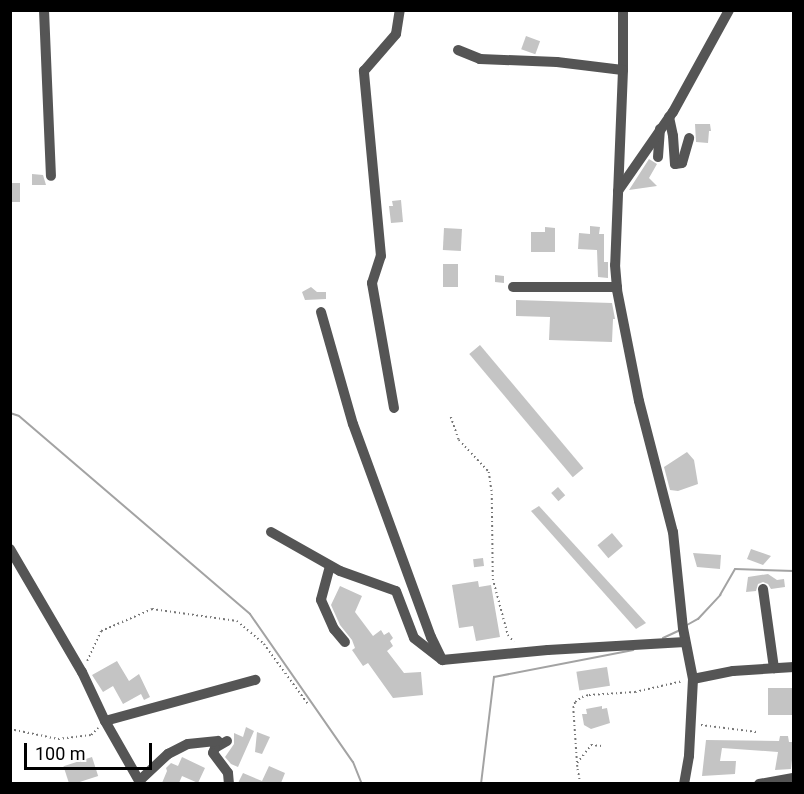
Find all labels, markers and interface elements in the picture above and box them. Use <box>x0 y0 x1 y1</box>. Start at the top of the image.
scale bar <box>27 731 154 769</box>
text: 100 m <box>35 743 86 764</box>

